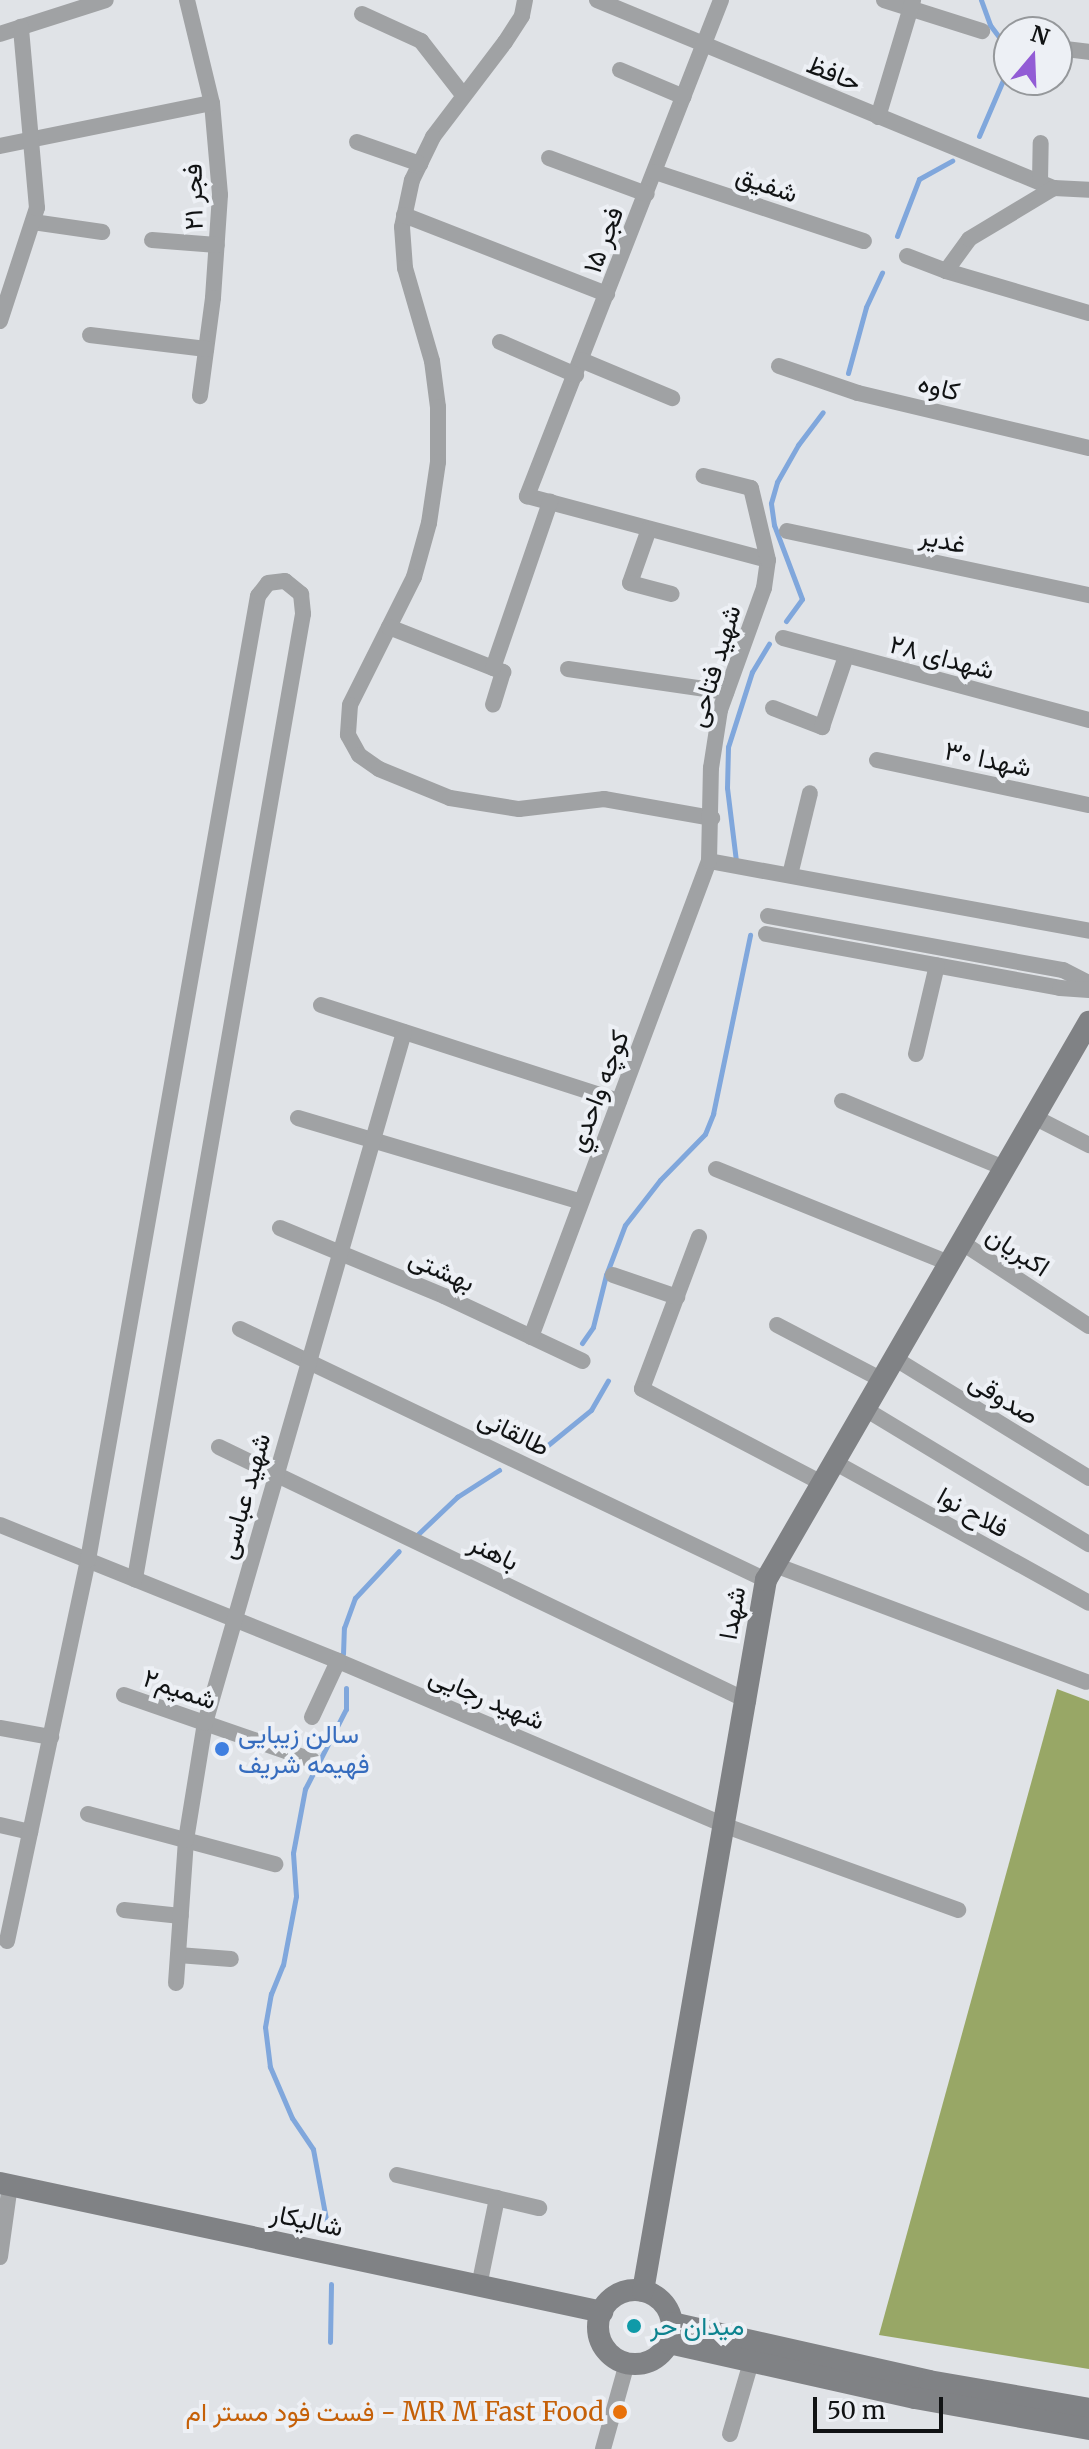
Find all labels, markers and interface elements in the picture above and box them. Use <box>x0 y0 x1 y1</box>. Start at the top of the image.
north arrow <box>993 16 1073 96</box>
text: N <box>1027 19 1053 51</box>
street label: حافظ <box>802 48 866 98</box>
street label: شفیق <box>732 159 802 209</box>
street label: فجر ۲۱ <box>177 163 209 231</box>
street label: فجر ۱۵ <box>576 202 630 278</box>
street label: کاوه <box>915 367 963 407</box>
street label: غدیر <box>917 520 969 560</box>
street label: شهید فتاحی <box>681 601 747 731</box>
street label: شهدای ۲۸ <box>886 628 998 686</box>
street label: شهدا ۳۰ <box>942 735 1034 783</box>
street label: كوچه واحدي <box>561 1026 635 1156</box>
street label: اکبریان <box>981 1219 1055 1283</box>
street label: بهشتی <box>404 1242 480 1298</box>
street label: صدوقی <box>964 1365 1044 1431</box>
street label: طالقانی <box>473 1401 555 1463</box>
street label: شهید عباسی <box>211 1429 277 1563</box>
street label: فلاح نوا <box>932 1480 1014 1544</box>
street label: باهنر <box>464 1527 524 1577</box>
street label: شهدا <box>712 1584 752 1642</box>
street label: شهید رجایی <box>425 1660 549 1736</box>
street label: شمیم۲ <box>139 1662 221 1716</box>
place label: سالن زیبایی فهیمه شریف <box>238 1718 370 1780</box>
marker: سالن زیبایی فهیمه شریف <box>213 1740 231 1758</box>
street label: شالیکار <box>268 2197 346 2243</box>
place label: میدان حر <box>650 2310 744 2342</box>
marker: میدان حر <box>625 2317 643 2335</box>
scale bar <box>817 2381 947 2431</box>
text: 50 m <box>827 2395 886 2426</box>
place label: فست فود مستر ام - MR M Fast Food <box>185 2396 604 2428</box>
marker: فست فود مستر ام - MR M Fast Food <box>611 2403 629 2421</box>

